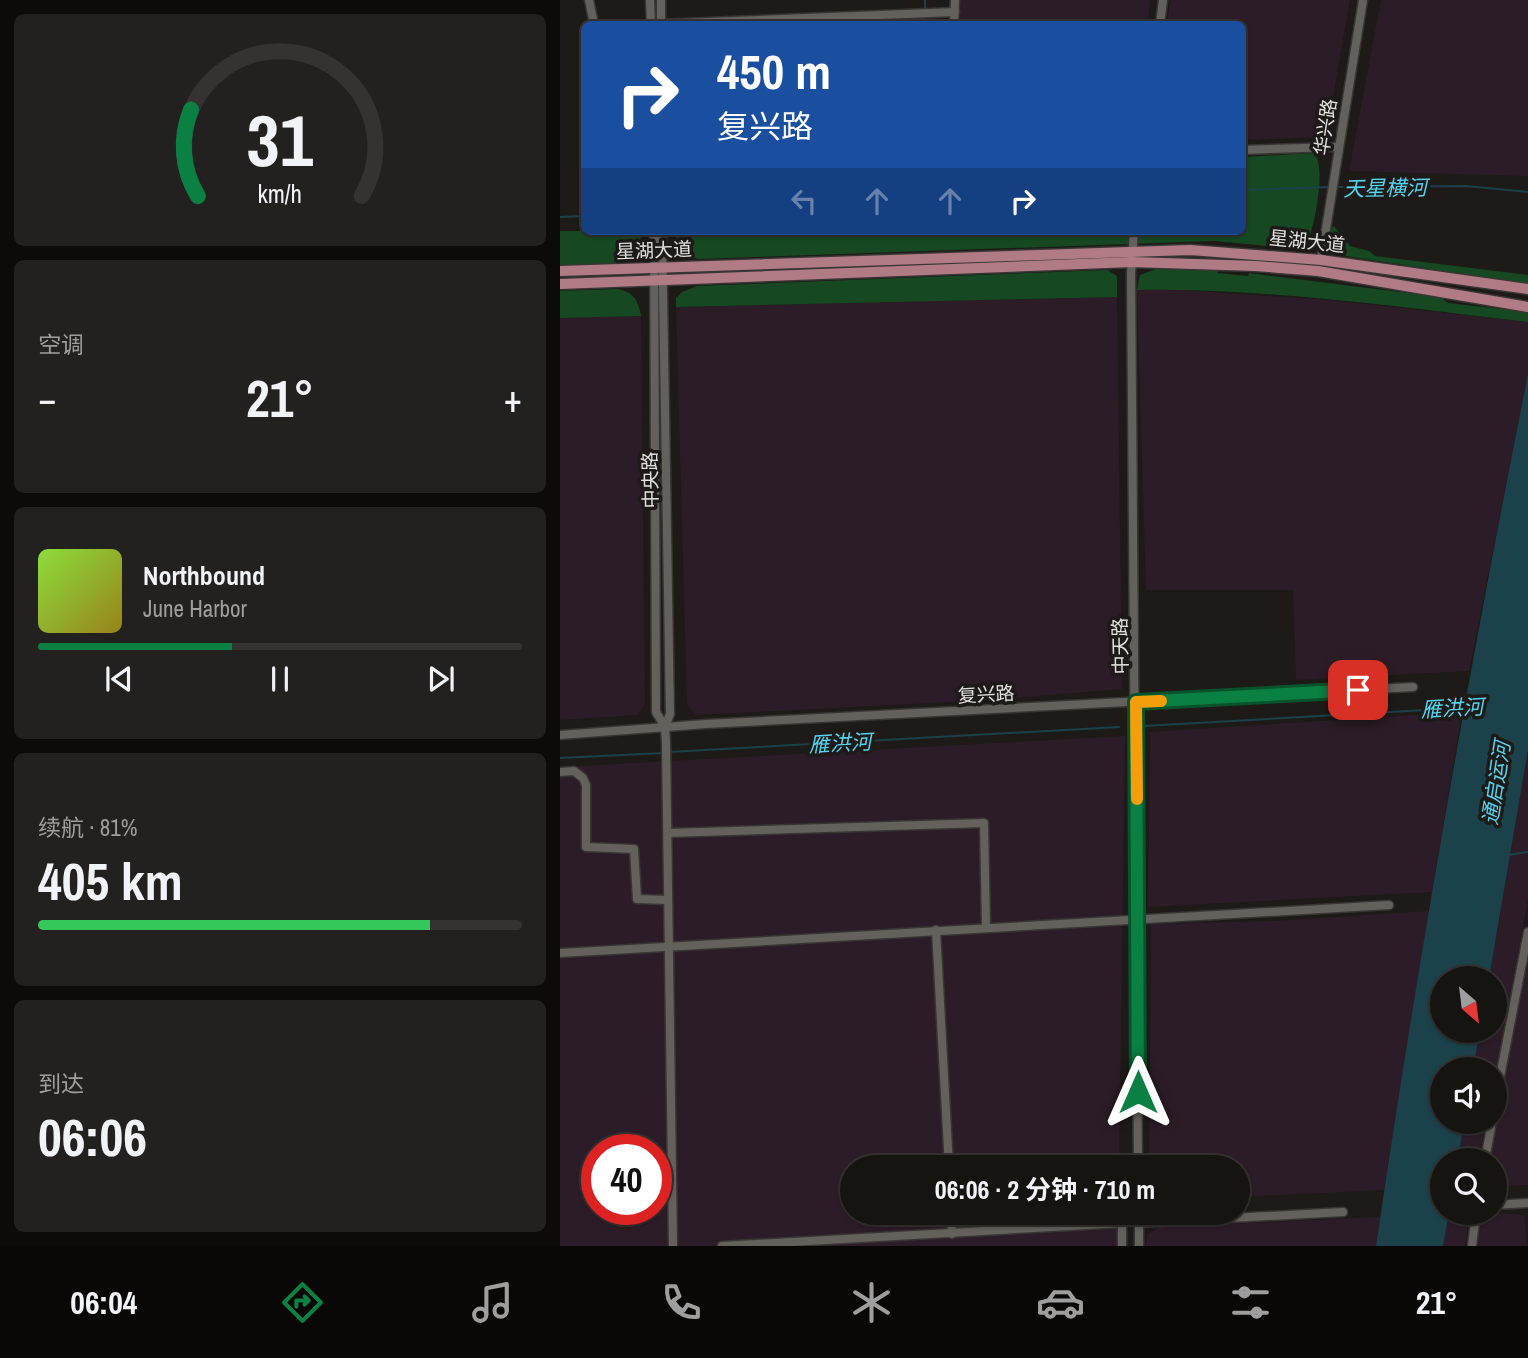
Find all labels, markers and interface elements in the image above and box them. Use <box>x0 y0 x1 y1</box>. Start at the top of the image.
text: 450 m <box>717 38 831 104</box>
icon: right <box>602 49 693 140</box>
text: 31 <box>247 92 314 190</box>
street label: 华兴路 <box>1308 97 1342 157</box>
text: 复兴路 <box>717 105 813 148</box>
water label: 天星横河 <box>1343 173 1431 203</box>
text: km/h <box>258 177 302 211</box>
icon: left <box>785 182 823 220</box>
icon: ahead <box>858 182 896 220</box>
icon: ahead <box>931 182 969 220</box>
icon: right <box>1004 182 1042 220</box>
street label: 星湖大道 <box>1268 224 1346 258</box>
street label: 星湖大道 <box>616 236 692 264</box>
text: 空调 <box>38 329 84 360</box>
text: 21° <box>246 363 314 433</box>
text: − <box>38 373 56 424</box>
text: + <box>504 373 522 424</box>
street label: 中央路 <box>637 451 663 509</box>
text: Northbound <box>143 558 265 593</box>
text: June Harbor <box>143 593 247 624</box>
street label: 中天路 <box>1107 617 1133 675</box>
icon: previous <box>100 660 138 698</box>
icon: pause <box>261 660 299 698</box>
icon: next <box>422 660 460 698</box>
pin <box>1328 660 1388 720</box>
icon: arrive <box>1339 671 1377 709</box>
street label: 复兴路 <box>957 680 1015 708</box>
water label: 雁洪河 <box>1420 692 1488 724</box>
water label: 雁洪河 <box>808 727 876 759</box>
water label: 通启运河 <box>1475 735 1518 827</box>
text: 续航 · 81% <box>38 812 137 843</box>
text: 405 km <box>38 846 183 916</box>
north arrow <box>1430 966 1507 1043</box>
map controls <box>1430 966 1507 1225</box>
position arrow <box>1101 1055 1175 1129</box>
button: sound <box>1430 1057 1507 1134</box>
text: 到达 <box>38 1068 84 1099</box>
text: 06:06 <box>38 1102 147 1172</box>
speed limit sign: 40 <box>581 1134 672 1225</box>
button: search <box>1430 1148 1507 1225</box>
text: 06:06 · 2 分钟 · 710 m <box>935 1172 1155 1207</box>
icon: directions <box>278 1278 327 1327</box>
icon: music <box>468 1278 517 1327</box>
icon: phone <box>657 1278 706 1327</box>
icon: climate <box>847 1278 896 1327</box>
icon: car <box>1036 1278 1085 1327</box>
icon: filters <box>1226 1278 1275 1327</box>
text: 06:04 <box>70 1281 137 1324</box>
text: 21° <box>1416 1281 1458 1324</box>

